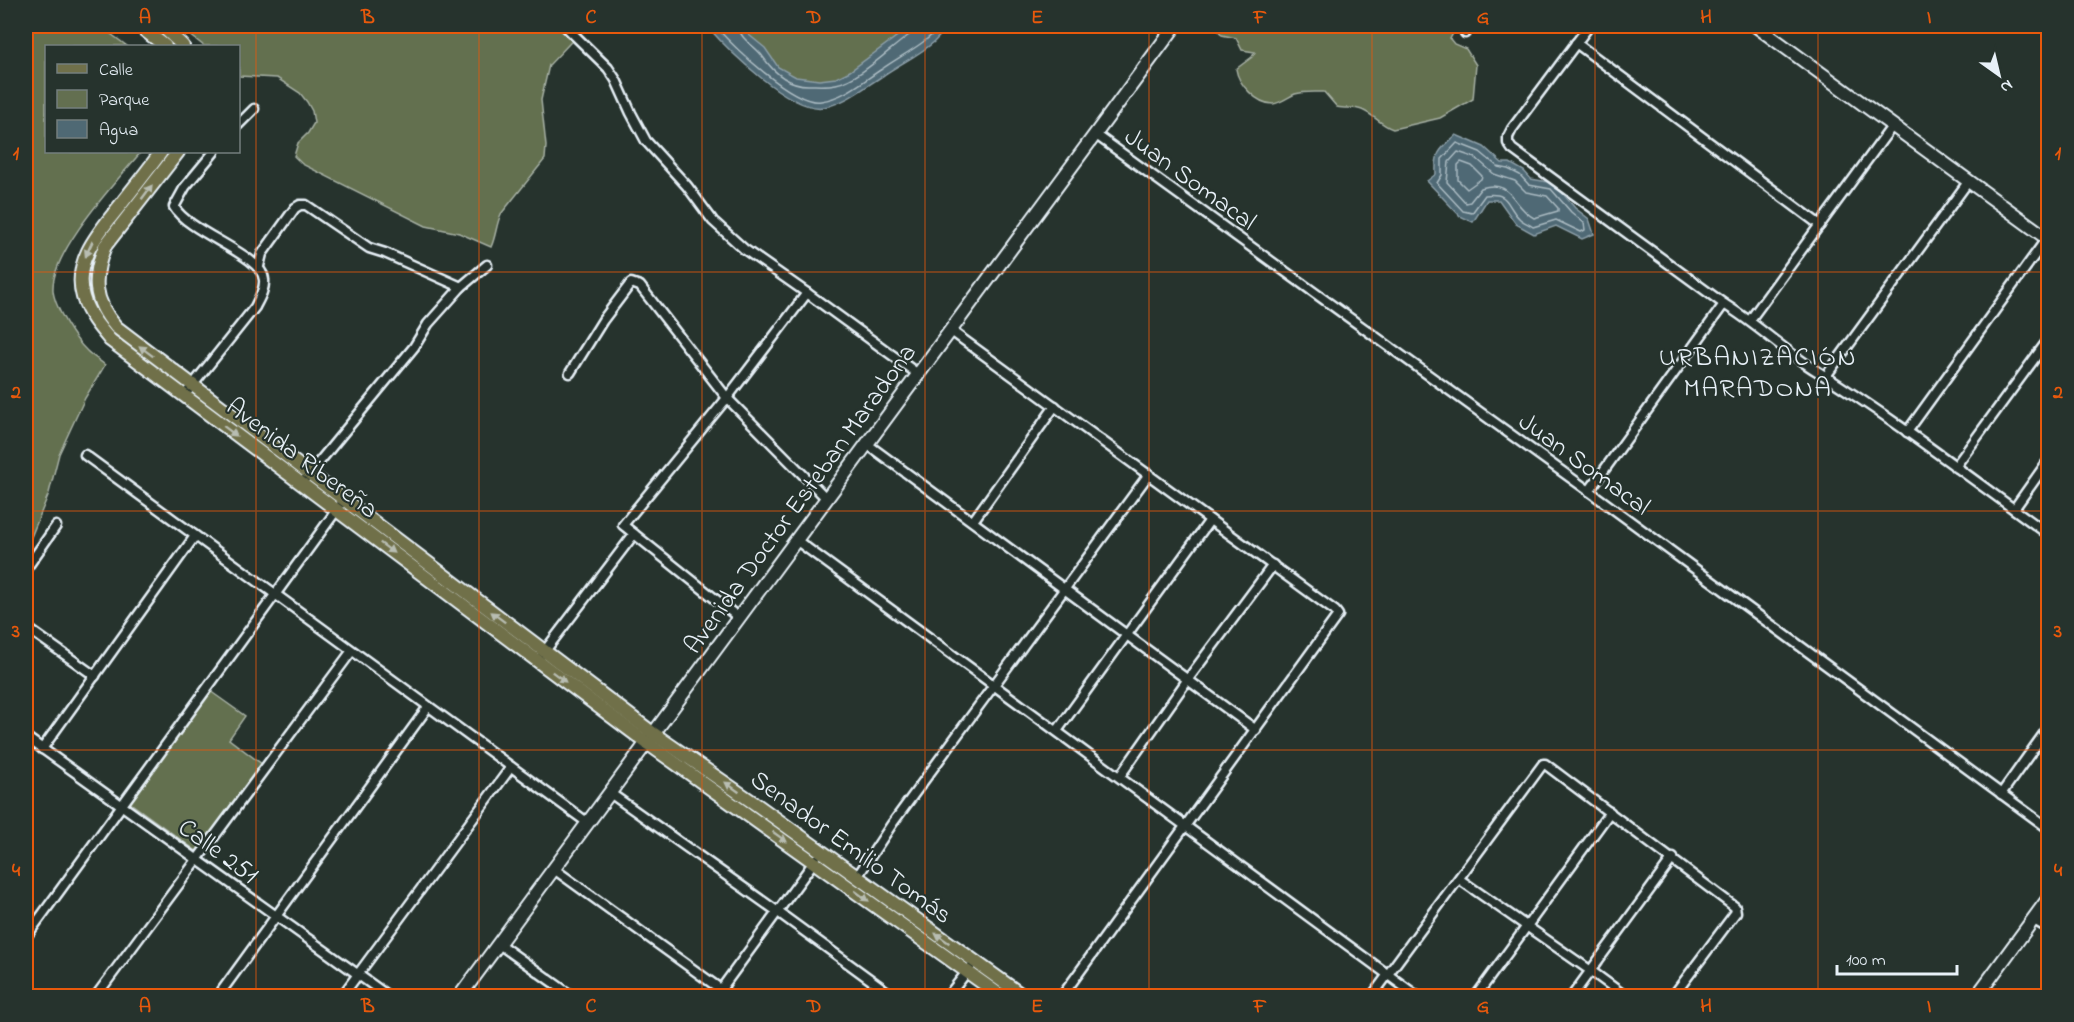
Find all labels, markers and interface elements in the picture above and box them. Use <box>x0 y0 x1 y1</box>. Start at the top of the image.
text: A <box>139 4 151 33</box>
text: B <box>360 4 375 33</box>
text: C <box>586 4 597 33</box>
text: D <box>806 4 821 33</box>
text: E <box>1031 4 1043 33</box>
text: F <box>1253 4 1267 33</box>
text: G <box>1477 4 1490 33</box>
text: H <box>1700 4 1712 33</box>
text: I <box>1927 4 1932 33</box>
legend <box>45 45 240 153</box>
north arrow <box>1969 45 2029 105</box>
text: Calle <box>99 58 134 84</box>
text: N <box>1995 73 2017 99</box>
text: Parque <box>99 88 150 114</box>
text: Agua <box>99 118 138 145</box>
street label: Juan Somacal <box>1115 119 1263 241</box>
text: 1 <box>13 140 20 169</box>
text: 1 <box>2055 140 2062 169</box>
one-way arrow <box>141 184 153 200</box>
one-way arrow <box>85 241 94 258</box>
street label: Avenida Doctor Esteban Maradona <box>676 337 927 663</box>
district label: URBANIZACIÓN MARADONA <box>1659 339 1857 409</box>
one-way arrow <box>138 345 154 357</box>
text: 2 <box>10 379 21 408</box>
text: 2 <box>2052 379 2063 408</box>
street label: Avenida Ribereña <box>217 389 385 529</box>
street label: Juan Somacal <box>1509 404 1657 526</box>
one-way arrow <box>223 424 238 436</box>
one-way arrow <box>379 541 394 553</box>
one-way arrow <box>490 611 505 623</box>
text: 3 <box>11 618 20 647</box>
text: 3 <box>2053 618 2062 647</box>
one-way arrow <box>551 671 567 683</box>
street label: Senador Emilio Tomás <box>741 762 959 935</box>
one-way arrow <box>725 781 741 793</box>
street label: Calle 251 <box>169 810 265 895</box>
one-way arrow <box>772 831 788 843</box>
text: 4 <box>12 857 21 886</box>
text: 4 <box>2054 857 2063 886</box>
one-way arrow <box>853 890 869 902</box>
one-way arrow <box>934 933 950 944</box>
scale bar <box>1837 938 1957 976</box>
text: 100 m <box>1846 948 1886 974</box>
text: A <box>139 993 151 1022</box>
text: B <box>360 993 375 1022</box>
text: C <box>586 993 597 1022</box>
text: D <box>806 993 821 1022</box>
text: E <box>1031 993 1043 1022</box>
text: F <box>1253 993 1267 1022</box>
text: G <box>1477 993 1490 1022</box>
text: H <box>1700 993 1712 1022</box>
text: I <box>1927 993 1932 1022</box>

